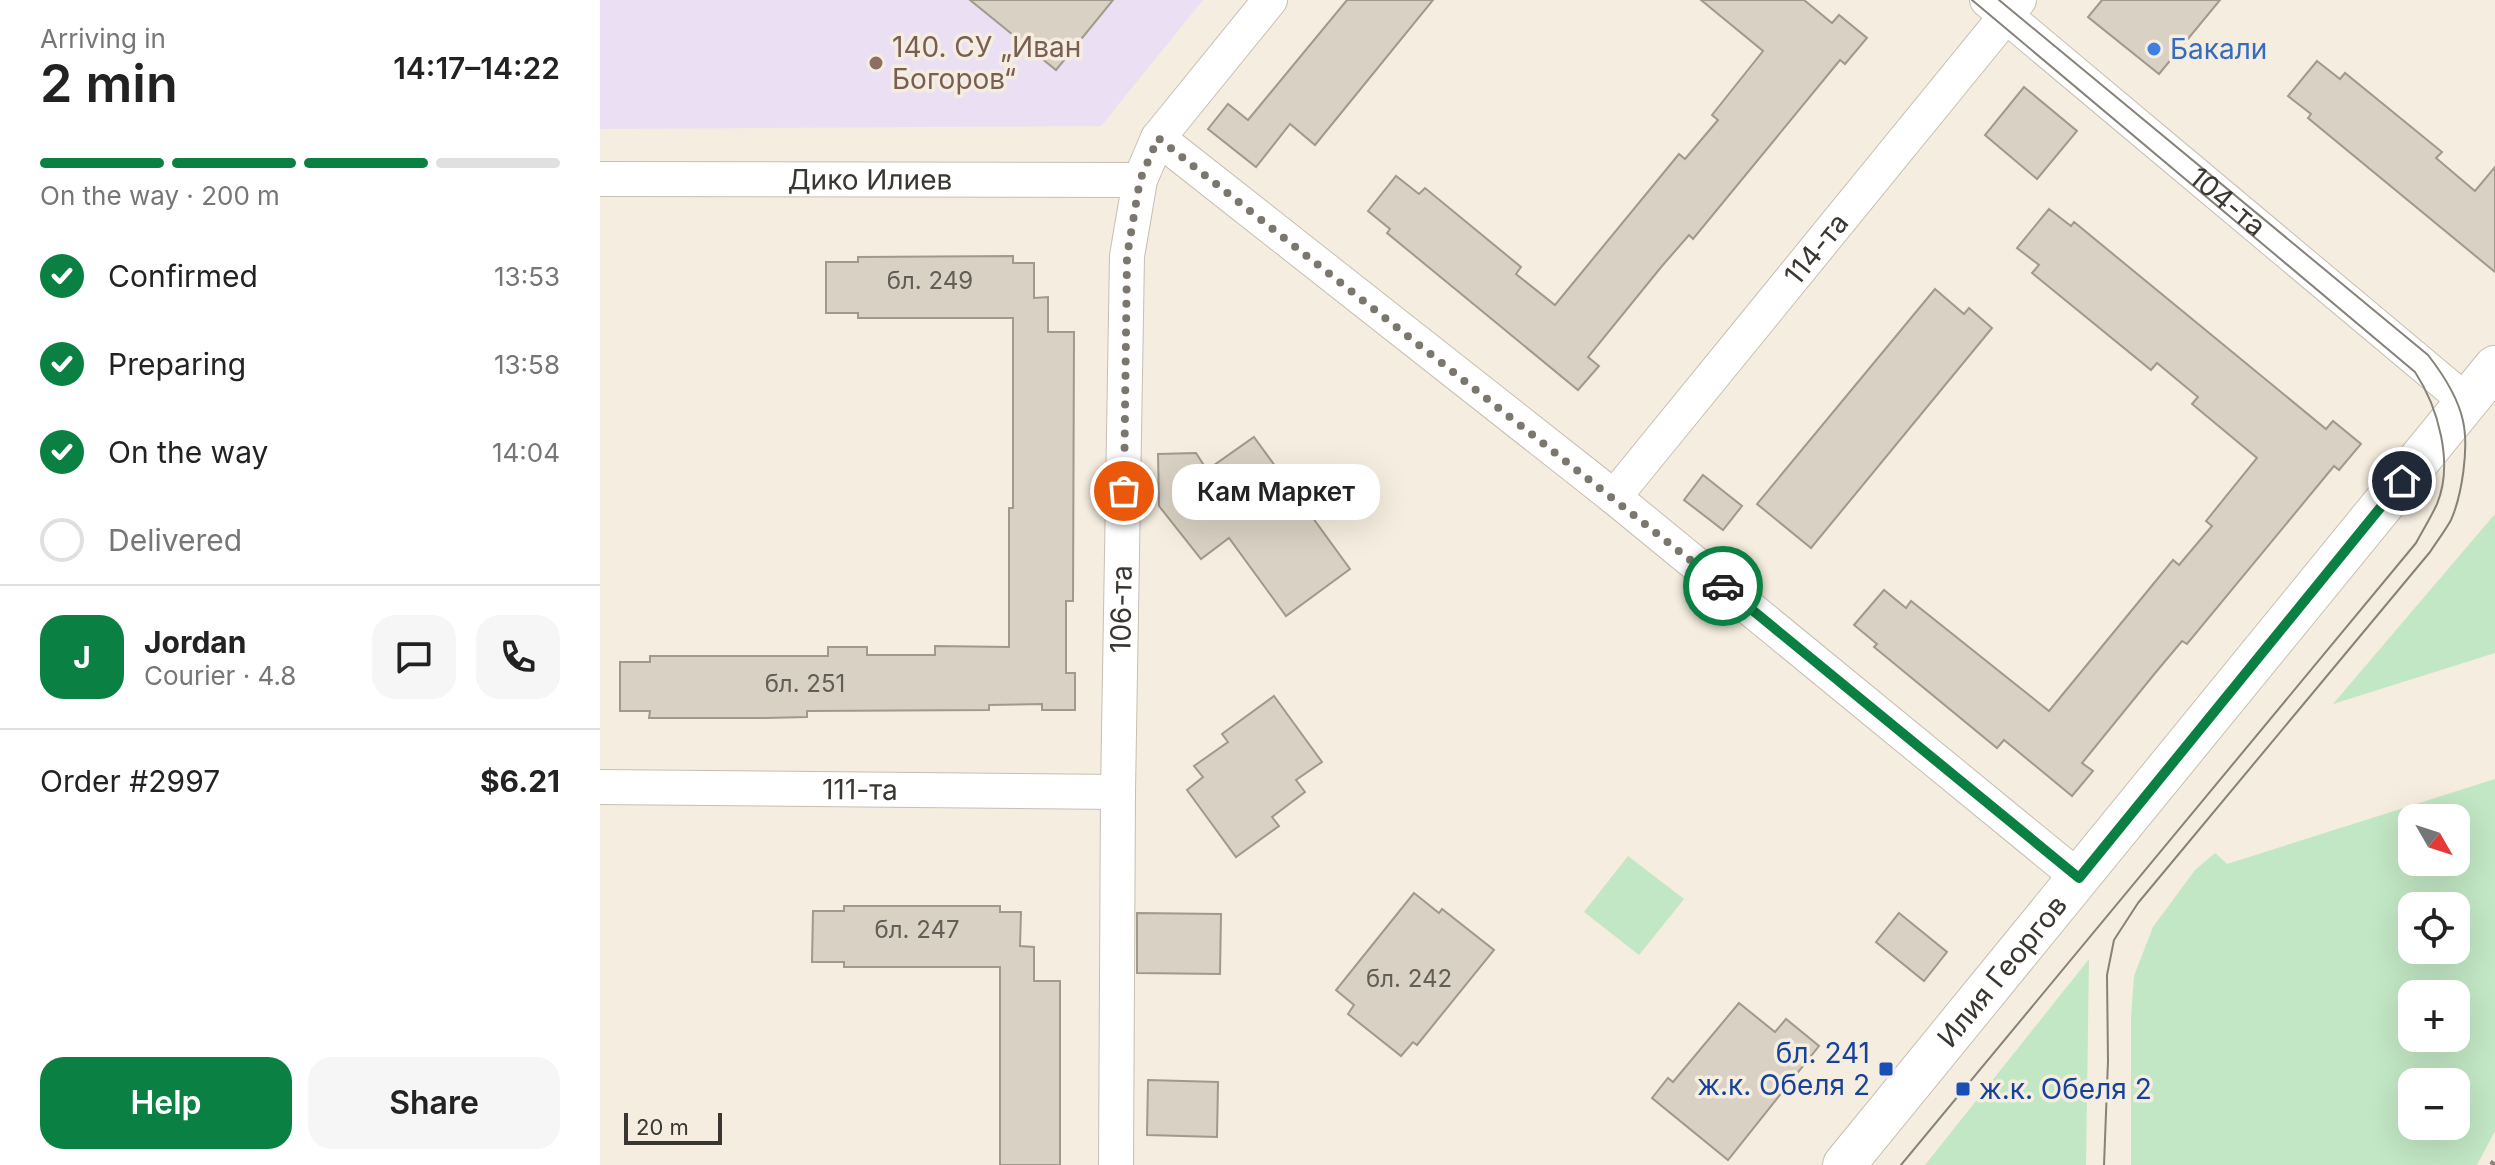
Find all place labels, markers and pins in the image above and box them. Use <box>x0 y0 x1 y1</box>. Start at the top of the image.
place label: 140. СУ „Иван Богоров“ <box>892 30 1081 96</box>
place label: Бакали <box>2170 32 2267 66</box>
marker: Бакали <box>2145 40 2163 58</box>
marker: 140. СУ „Иван Богоров“ <box>867 54 885 72</box>
pin <box>2368 447 2436 515</box>
pin <box>1090 457 1158 525</box>
callout: Кам Маркет <box>1172 463 1380 519</box>
place label: бл. 241 ж.к. Обеля 2 <box>1697 1036 1870 1102</box>
marker: бл. 241 ж.к. Обеля 2 <box>1877 1060 1895 1078</box>
place label: ж.к. Обеля 2 <box>1979 1072 2152 1106</box>
marker: ж.к. Обеля 2 <box>1954 1080 1972 1098</box>

